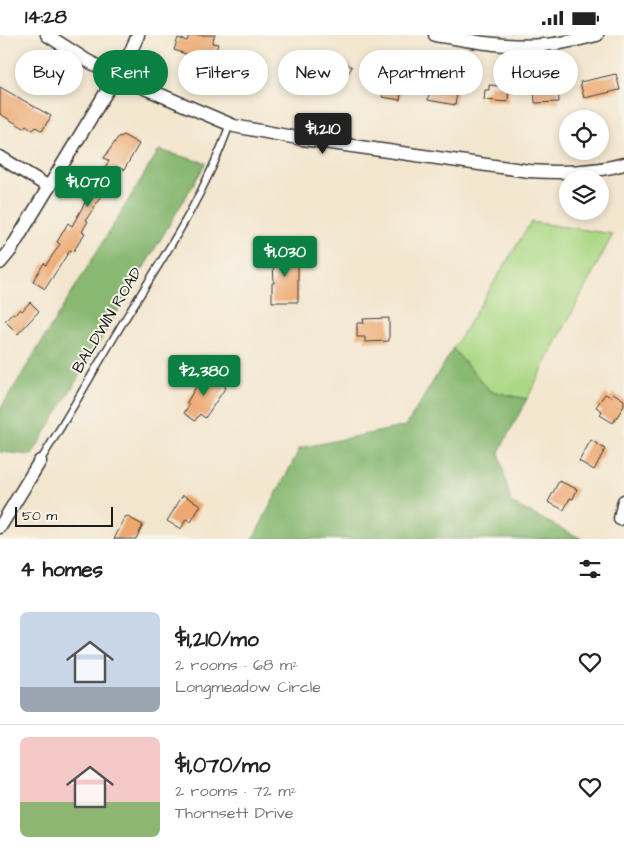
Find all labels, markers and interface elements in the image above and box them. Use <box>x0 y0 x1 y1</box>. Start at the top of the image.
text: 14:28 <box>25 4 67 31</box>
chip: Buy <box>15 50 83 95</box>
chip: Rent <box>93 50 168 95</box>
chip: Filters <box>178 50 268 95</box>
chip: New <box>278 50 349 95</box>
chip: Apartment <box>359 50 483 95</box>
chip: House <box>493 50 578 95</box>
map controls <box>559 110 609 220</box>
button: locate <box>559 110 609 160</box>
pin: $1,210 <box>282 113 364 155</box>
text: $1,210 <box>305 118 341 140</box>
pin: $1,070 <box>47 165 129 208</box>
button: layers <box>559 170 609 220</box>
text: $1,070 <box>66 171 110 193</box>
pin: $1,030 <box>244 235 326 278</box>
text: $1,030 <box>264 241 306 263</box>
street label: BALDWIN ROAD <box>67 263 147 377</box>
pin: $2,380 <box>163 355 245 397</box>
text: $2,380 <box>179 360 229 382</box>
scale bar <box>15 504 112 527</box>
text: 50 m <box>22 506 57 526</box>
text: 4 homes <box>20 555 103 584</box>
icon: filters <box>576 555 604 583</box>
text: $1,210/mo <box>175 625 259 654</box>
icon: home <box>60 632 120 692</box>
icon: heart <box>576 648 604 676</box>
text: 2 rooms · 68 m² <box>175 654 298 676</box>
text: Longmeadow Circle <box>175 676 321 698</box>
text: $1,070/mo <box>175 751 270 780</box>
icon: home <box>60 757 120 817</box>
icon: heart <box>576 773 604 801</box>
text: 2 rooms · 72 m² <box>175 780 297 802</box>
text: Thornsett Drive <box>175 802 293 824</box>

